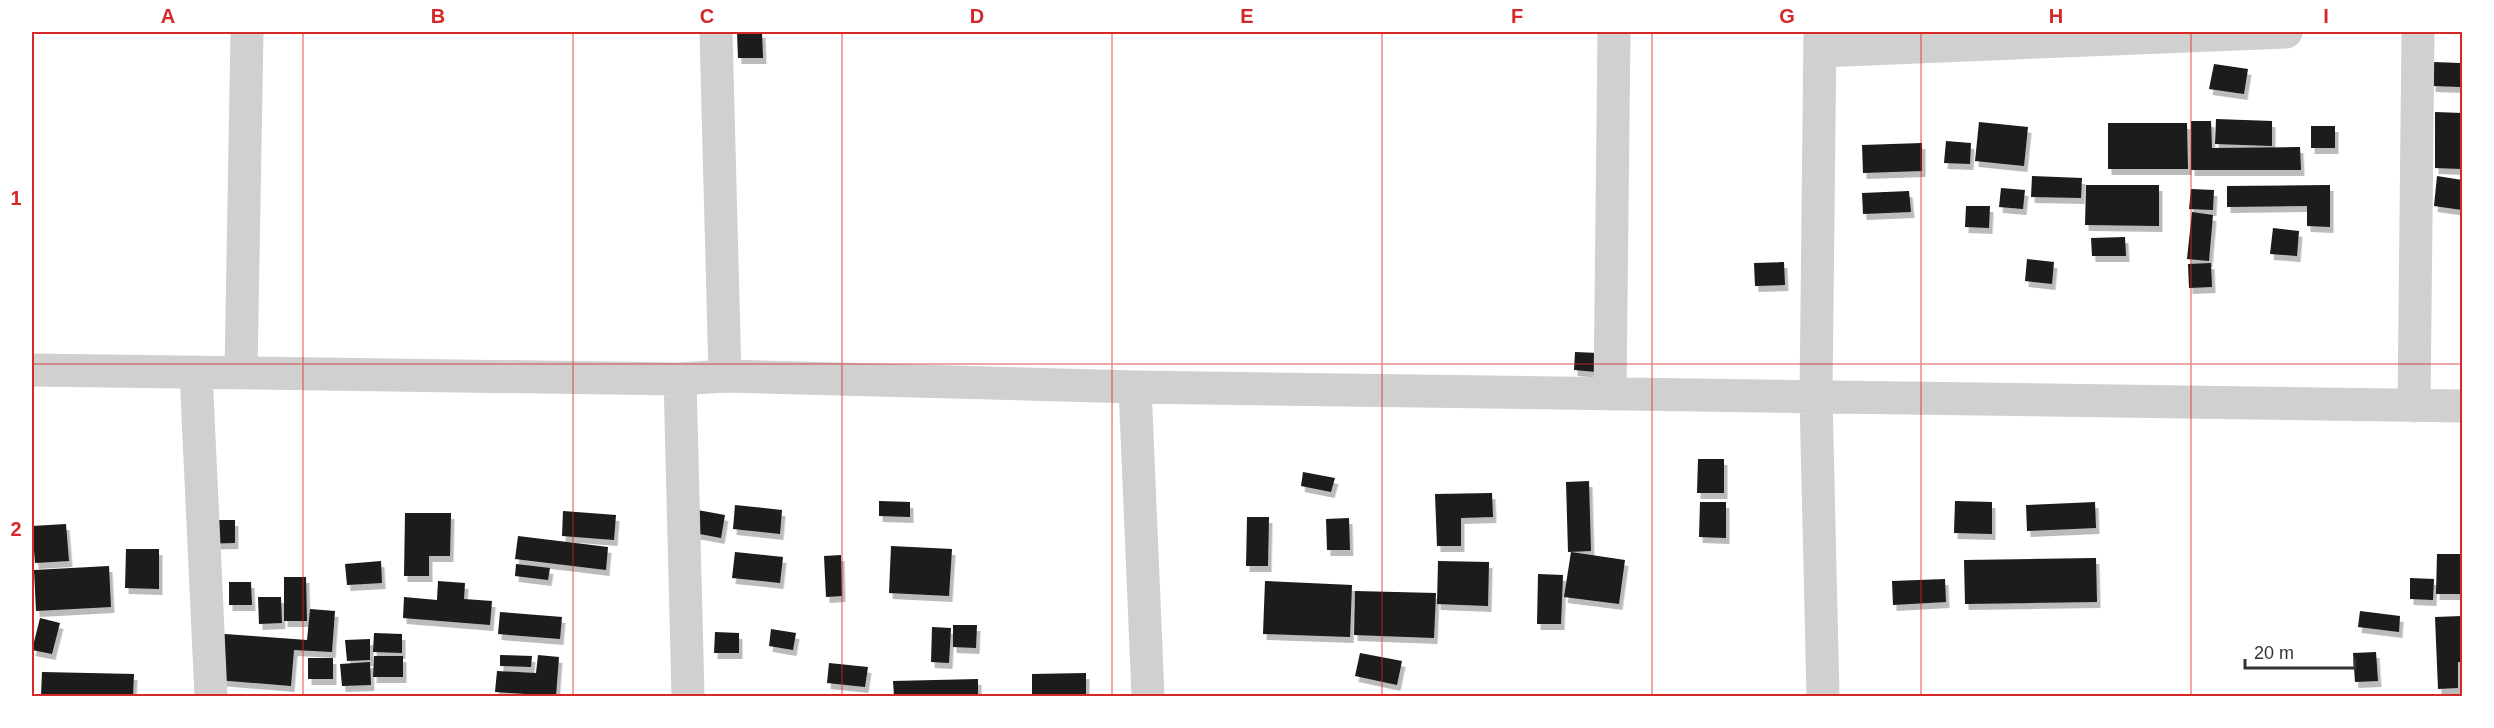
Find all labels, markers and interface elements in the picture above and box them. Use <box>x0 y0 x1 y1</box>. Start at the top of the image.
text: A <box>161 5 175 27</box>
text: B <box>431 5 445 27</box>
text: C <box>700 5 714 27</box>
text: D <box>970 5 984 27</box>
text: E <box>1240 5 1254 27</box>
text: F <box>1511 5 1523 27</box>
text: G <box>1779 5 1795 27</box>
text: H <box>2049 5 2063 27</box>
text: I <box>2323 5 2329 27</box>
text: 1 <box>10 187 22 209</box>
text: 2 <box>10 518 22 540</box>
scale bar <box>2245 632 2354 670</box>
text: 20 m <box>2254 643 2294 663</box>

